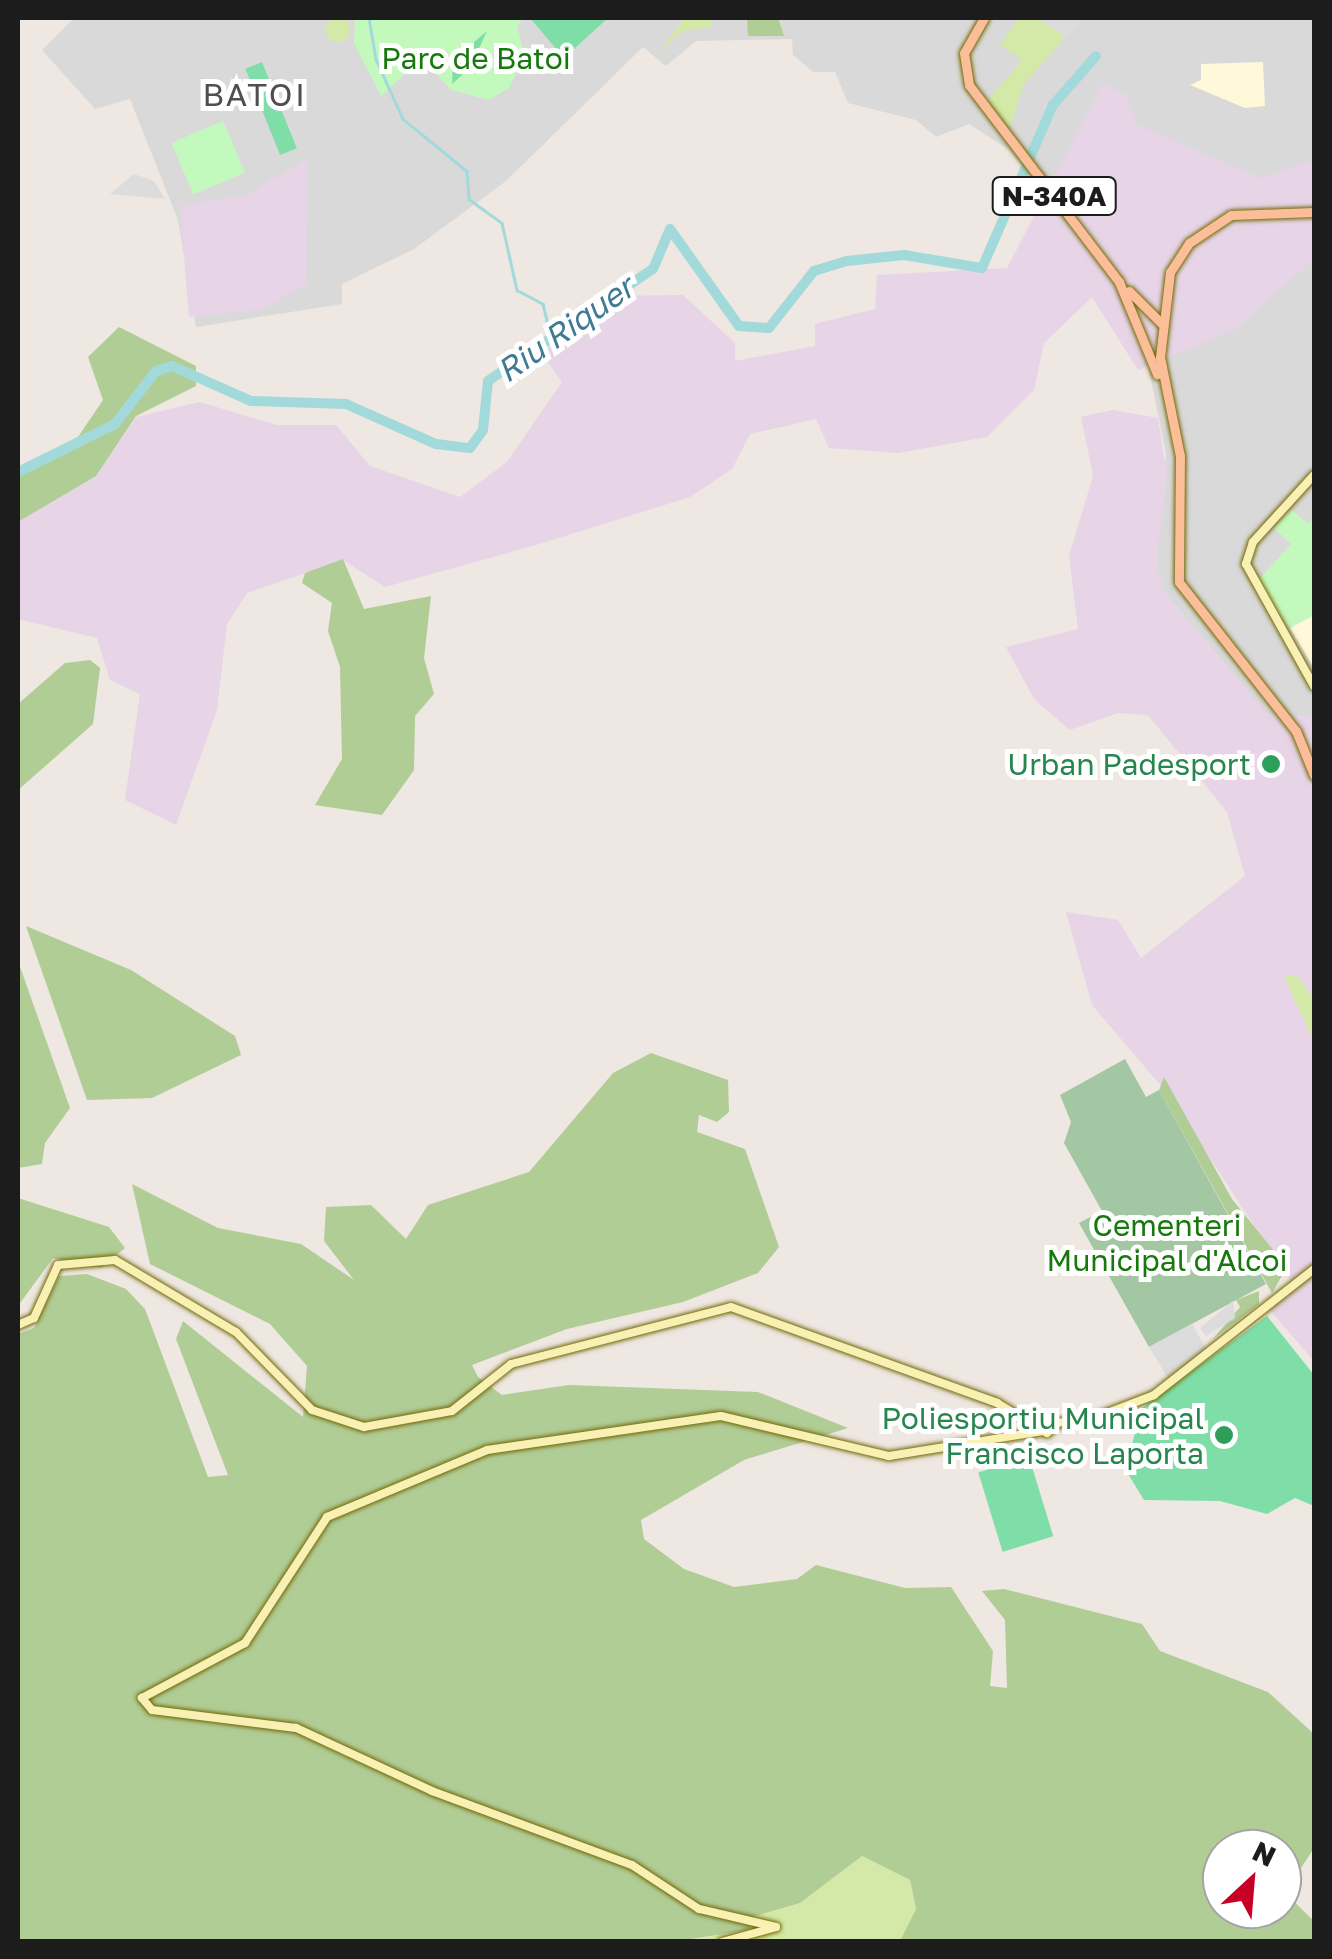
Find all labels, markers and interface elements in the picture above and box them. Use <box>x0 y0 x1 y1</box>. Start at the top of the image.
park label: Parc de Batoi <box>381 40 571 76</box>
district label: BATOI <box>202 75 308 113</box>
road number: N-340A <box>992 173 1116 219</box>
water label: Riu Riquer <box>489 268 641 390</box>
place label: Urban Padesport <box>1007 746 1251 782</box>
marker: Urban Padesport <box>1260 753 1282 775</box>
park label: Cementeri Municipal d'Alcoi <box>1046 1207 1288 1278</box>
place label: Poliesportiu Municipal Francisco Laporta <box>881 1400 1204 1470</box>
marker: Poliesportiu Municipal Francisco Laporta <box>1213 1424 1235 1446</box>
north arrow <box>1202 1829 1302 1929</box>
text: N <box>1248 1834 1281 1873</box>

